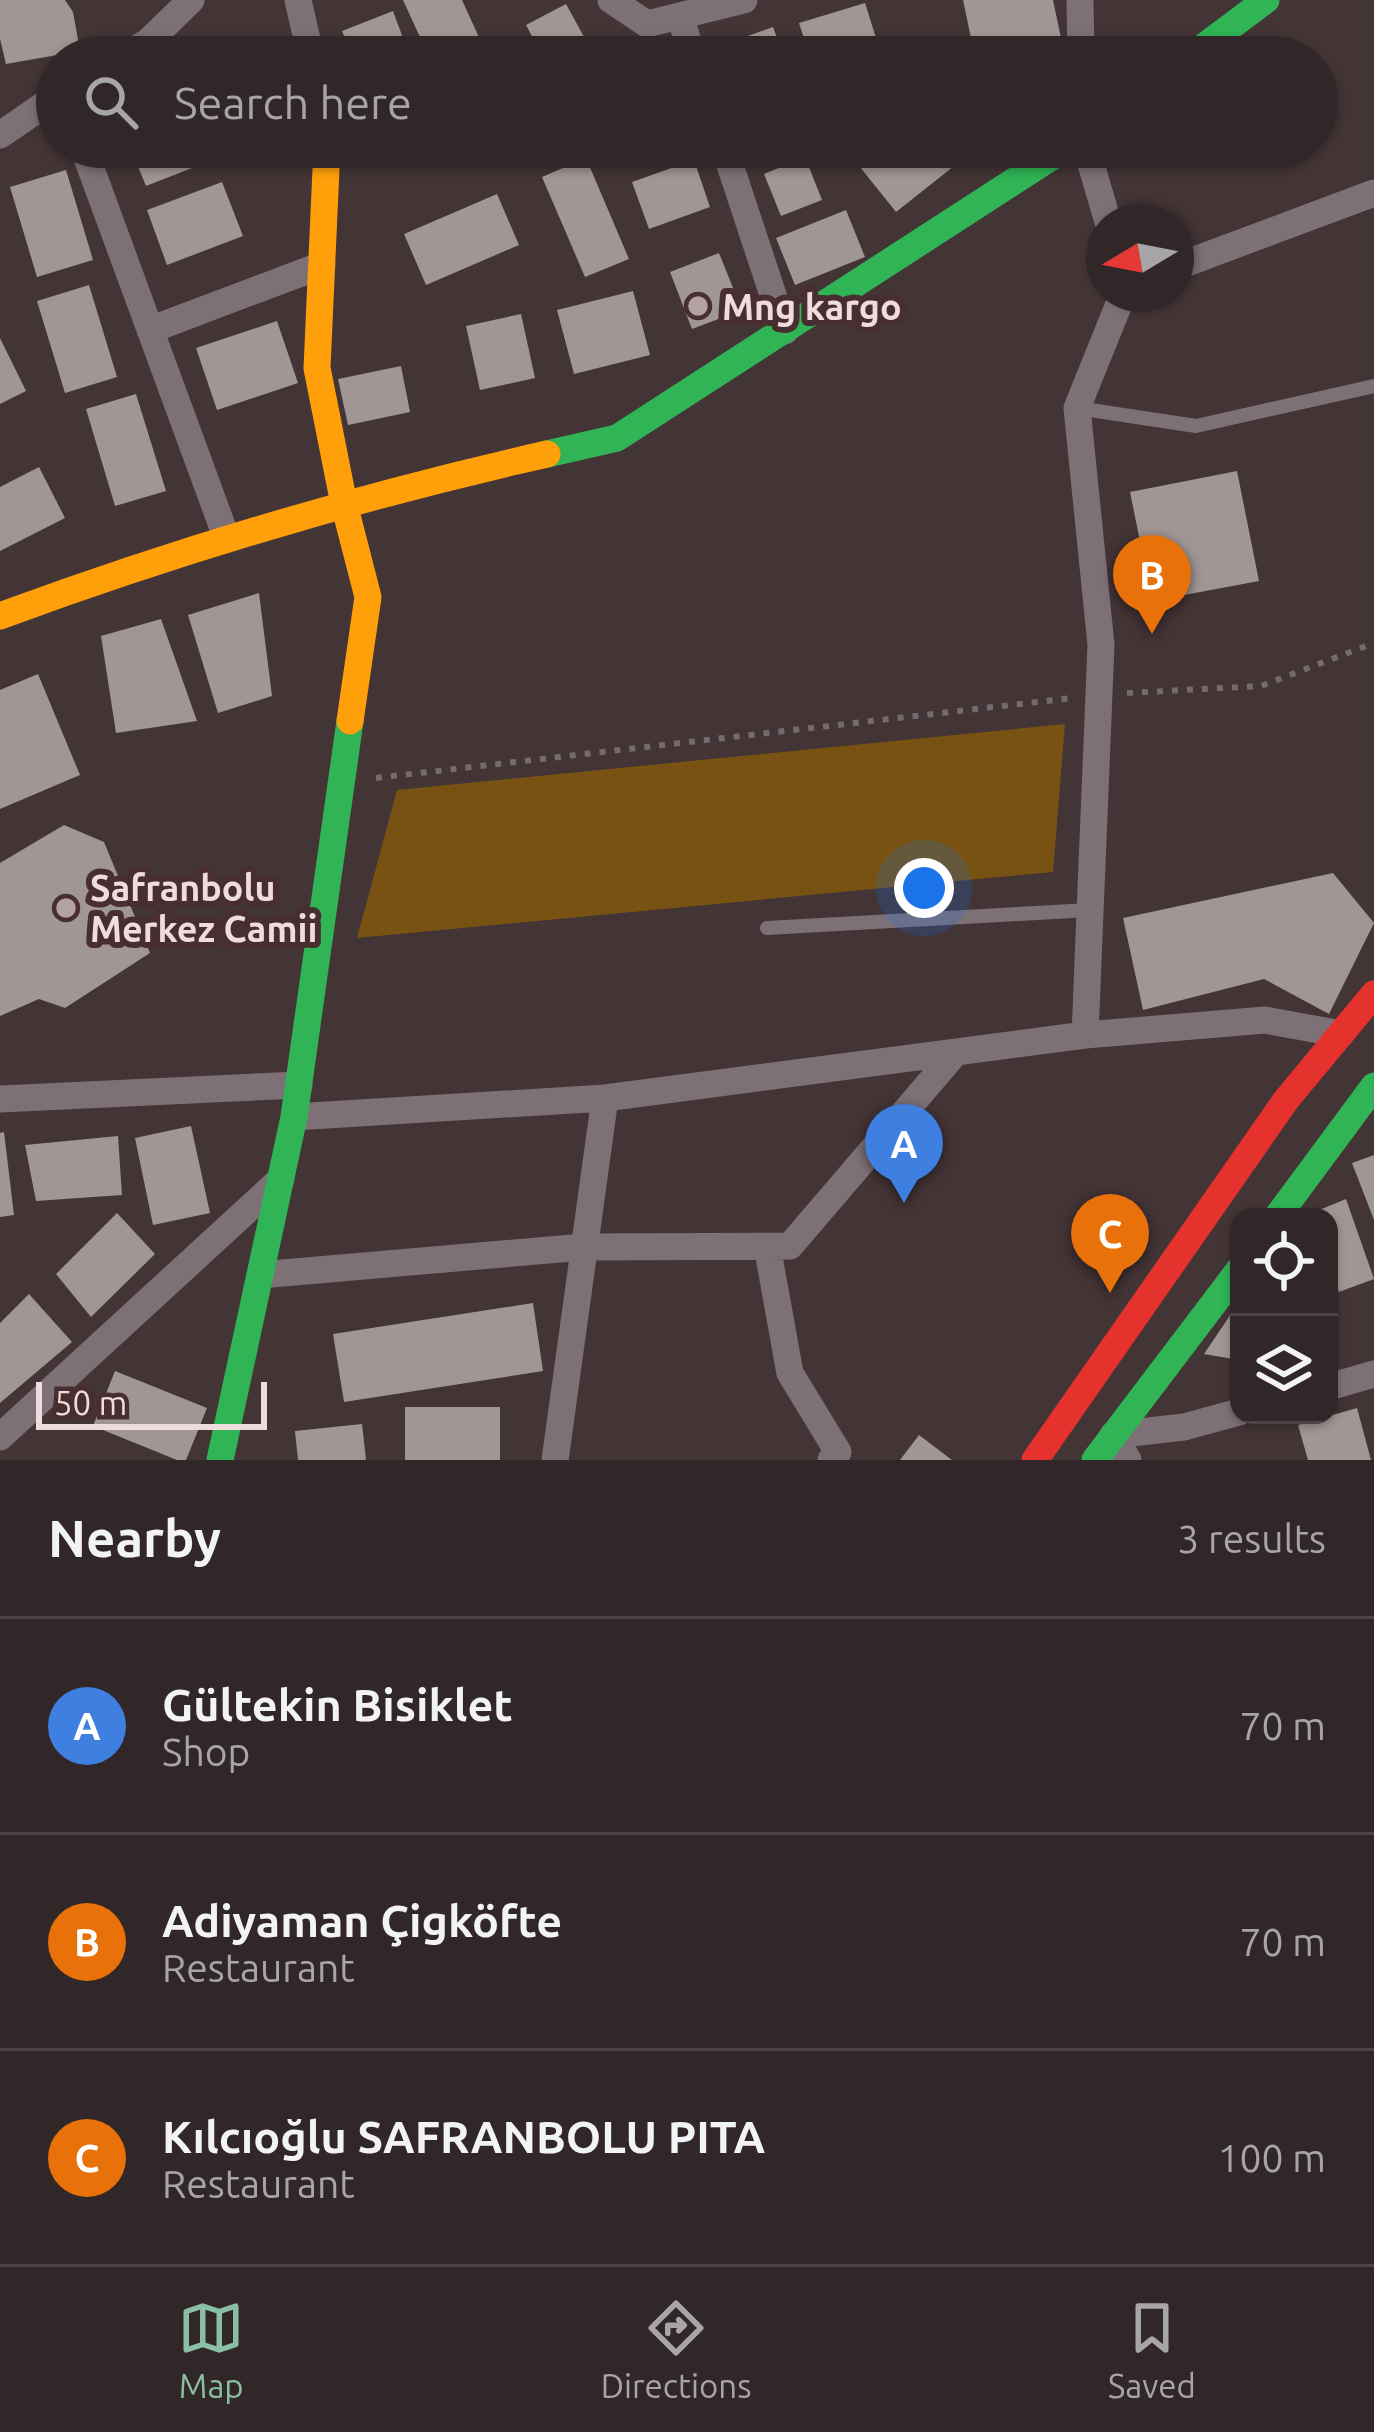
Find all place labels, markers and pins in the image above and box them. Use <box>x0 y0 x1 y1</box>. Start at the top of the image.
place label: Mng kargo <box>722 286 902 327</box>
marker: Mng kargo <box>685 293 711 319</box>
pin: B <box>1113 535 1191 634</box>
place label: Safranbolu Merkez Camii <box>90 867 317 949</box>
marker: Safranbolu Merkez Camii <box>53 895 79 921</box>
pin: A <box>865 1104 943 1203</box>
pin: C <box>1071 1194 1149 1293</box>

